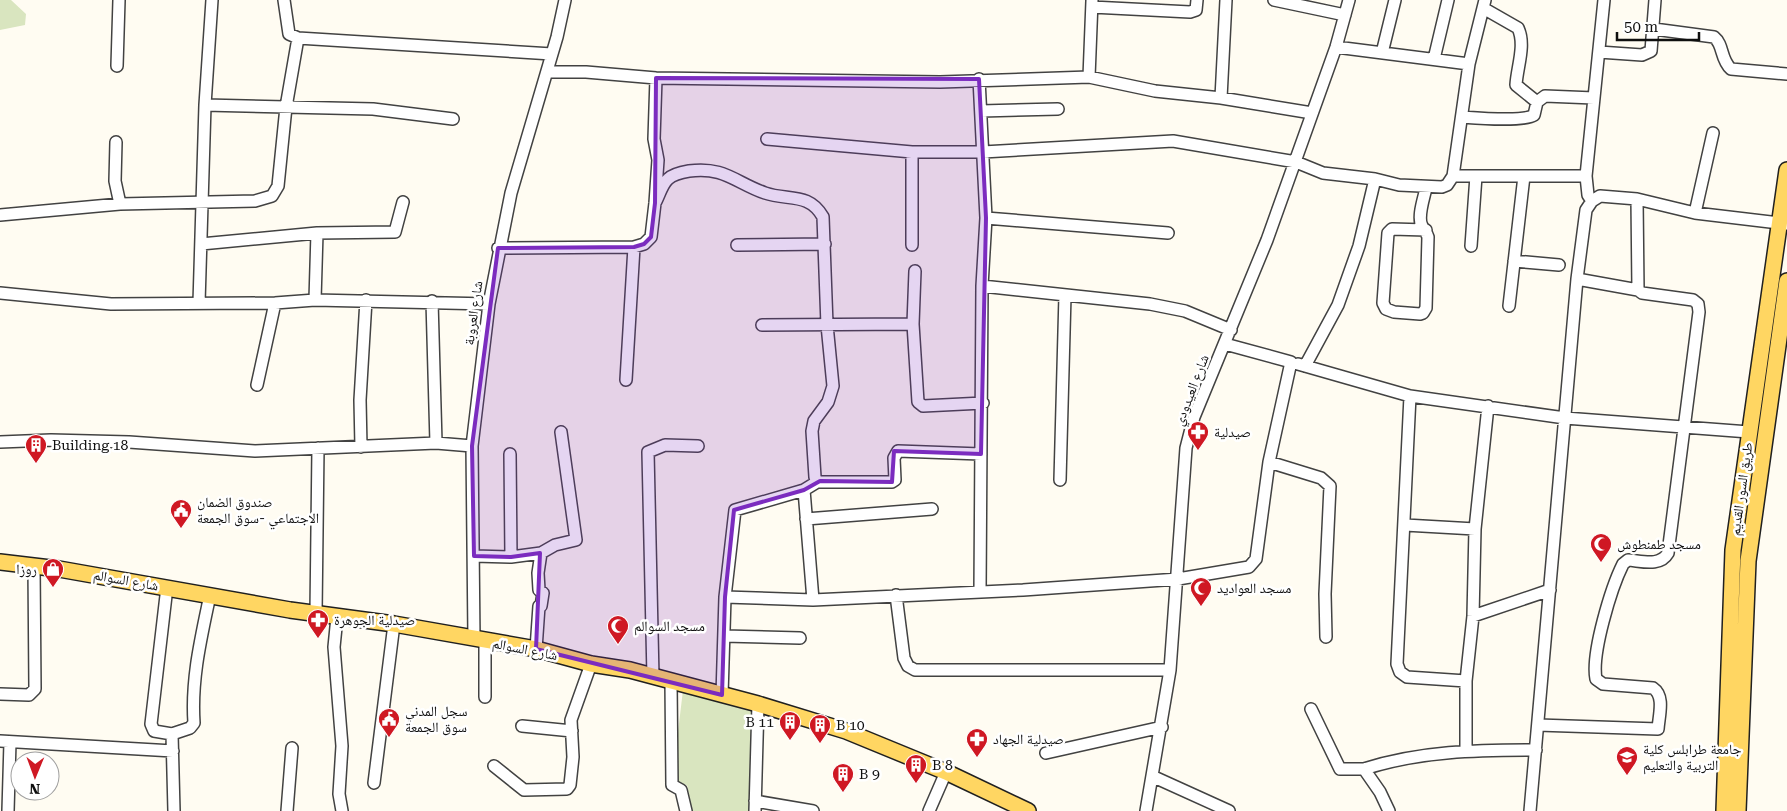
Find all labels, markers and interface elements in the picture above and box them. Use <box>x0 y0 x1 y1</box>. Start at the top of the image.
scale bar <box>1617 10 1700 42</box>
text: 50 m <box>1624 18 1659 36</box>
street label: شارع العروبة <box>461 280 487 346</box>
street label: شارع العيدودي <box>1170 352 1215 429</box>
pharmacy icon: صيدلية <box>1186 420 1210 451</box>
place label: صيدلية <box>1214 424 1251 440</box>
building icon: Building 18 <box>24 433 48 464</box>
place label: Building 18 <box>52 437 129 453</box>
street label: طريق السور القديم <box>1727 441 1757 537</box>
place label: صندوق الضمان الاجتماعي -سوق الجمعة <box>197 494 319 530</box>
public building icon: صندوق الضمان الاجتماعي -سوق الجمعة <box>169 498 193 529</box>
mosque icon: مسجد طمنطوش <box>1589 532 1613 563</box>
place label: مسجد طمنطوش <box>1617 536 1701 553</box>
shop icon: روزا <box>41 557 65 588</box>
place label: روزا <box>16 561 37 578</box>
street label: شارع السوالم <box>92 566 160 596</box>
mosque icon: مسجد العواديد <box>1189 576 1213 607</box>
place label: مسجد العواديد <box>1217 580 1291 597</box>
pharmacy icon: صيدلية الجوهرة <box>306 608 330 639</box>
place label: صيدلية الجوهرة <box>334 612 415 629</box>
mosque icon: مسجد السوالم <box>606 614 630 645</box>
place label: مسجد السوالم <box>634 618 705 636</box>
street label: شارع السوالم <box>491 635 559 665</box>
place label: سجل المدني سوق الجمعة <box>405 703 468 736</box>
public building icon: سجل المدني سوق الجمعة <box>377 707 401 738</box>
building icon: B 11 <box>778 710 802 741</box>
building icon: B 10 <box>808 713 832 744</box>
place label: B 11 <box>745 714 774 730</box>
place label: B 10 <box>836 717 865 733</box>
pharmacy icon: صيدلية الجهاد <box>965 727 989 758</box>
place label: صيدلية الجهاد <box>993 731 1064 747</box>
place label: جامعة طرابلس كلية التربية والتعليم <box>1643 741 1741 775</box>
school or university icon: جامعة طرابلس كلية التربية والتعليم <box>1615 745 1639 776</box>
north arrow <box>10 751 60 801</box>
building icon: B 8 <box>904 753 928 784</box>
place label: B 8 <box>932 757 953 773</box>
building icon: B 9 <box>831 762 855 793</box>
place label: B 9 <box>859 766 880 782</box>
text: N <box>29 781 40 797</box>

